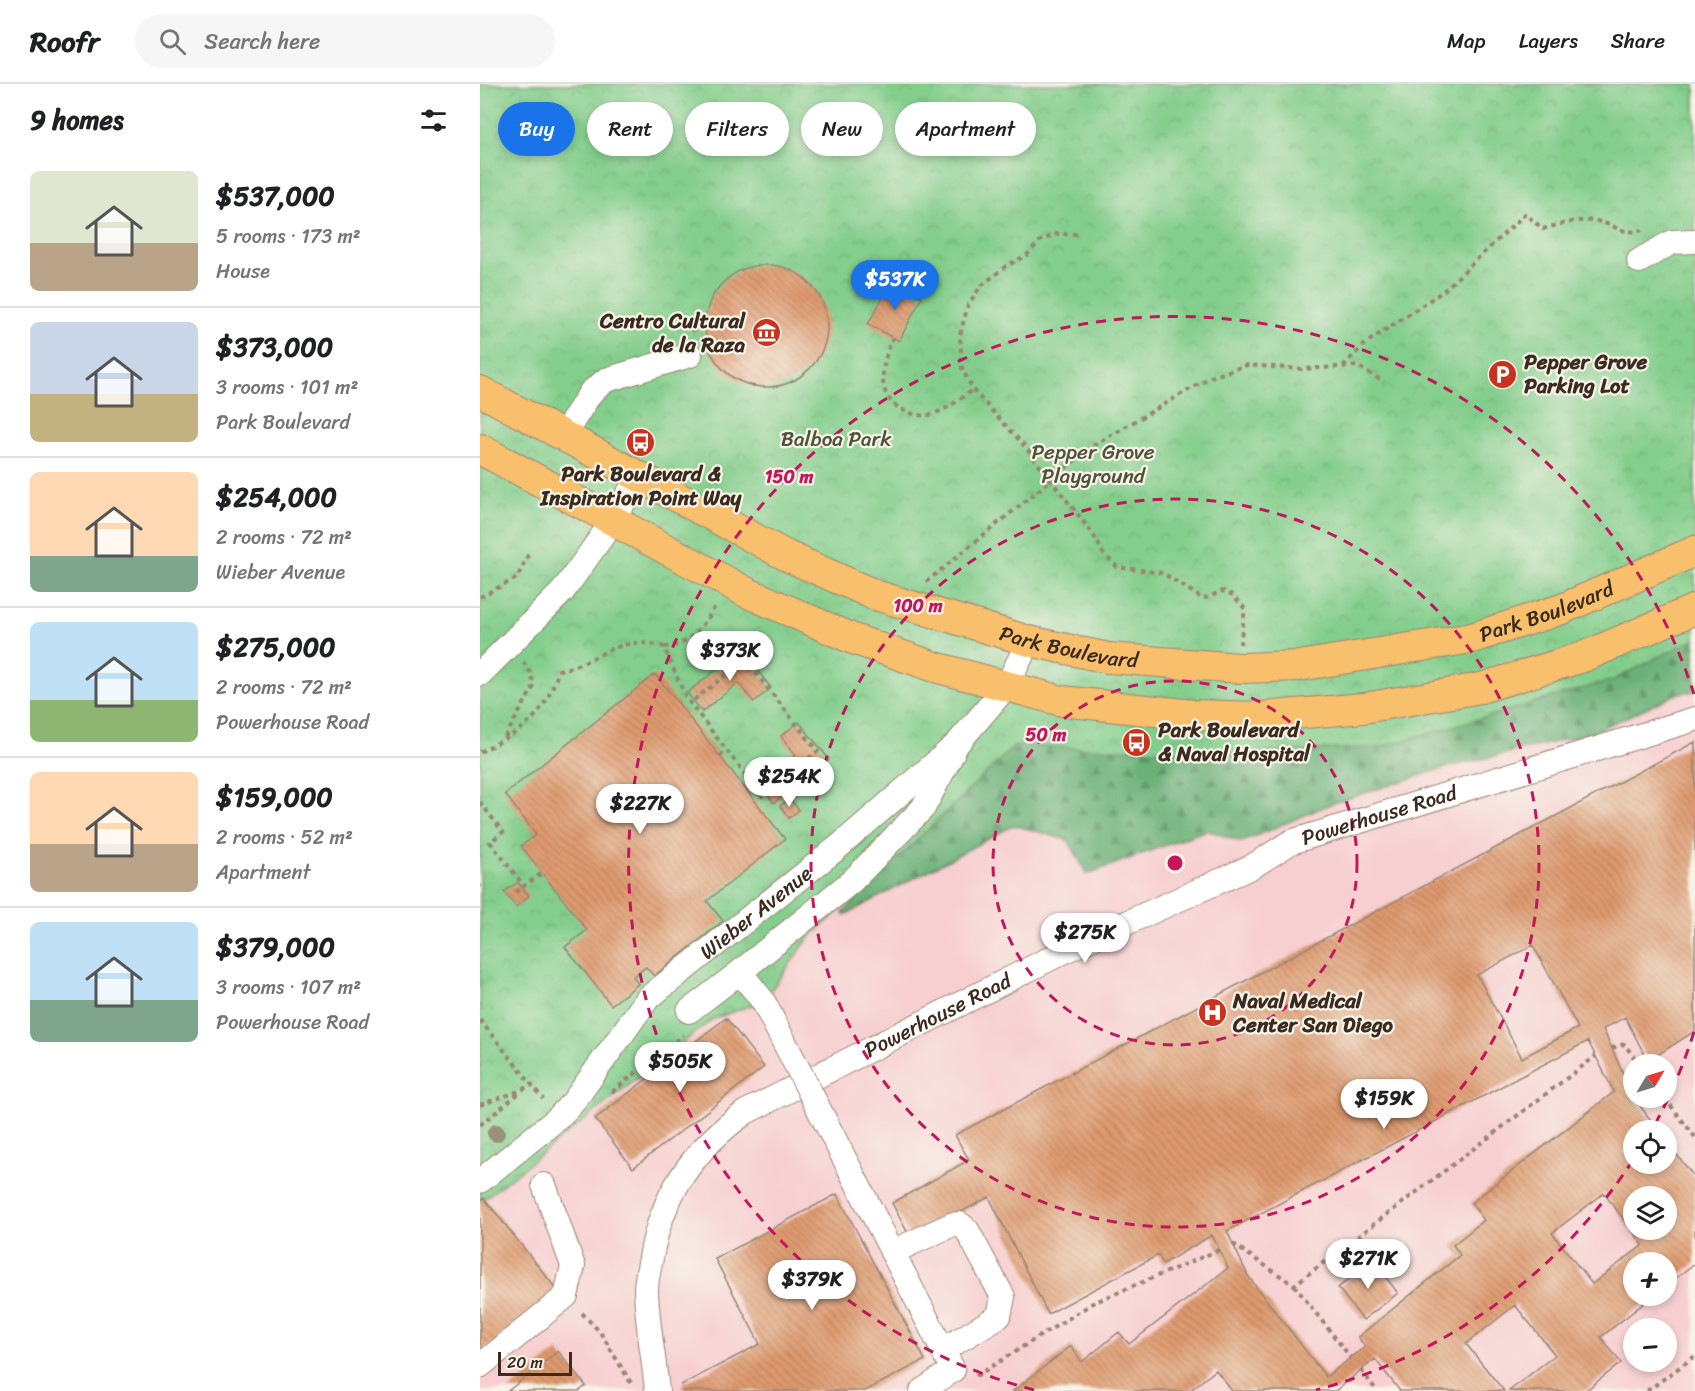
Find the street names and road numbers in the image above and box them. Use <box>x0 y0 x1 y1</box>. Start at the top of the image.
street label: Park Boulevard <box>1474 569 1622 653</box>
street label: Park Boulevard <box>995 614 1141 679</box>
street label: Powerhouse Road <box>1297 773 1463 857</box>
street label: Wieber Avenue <box>691 856 821 970</box>
street label: Powerhouse Road <box>857 961 1020 1068</box>

